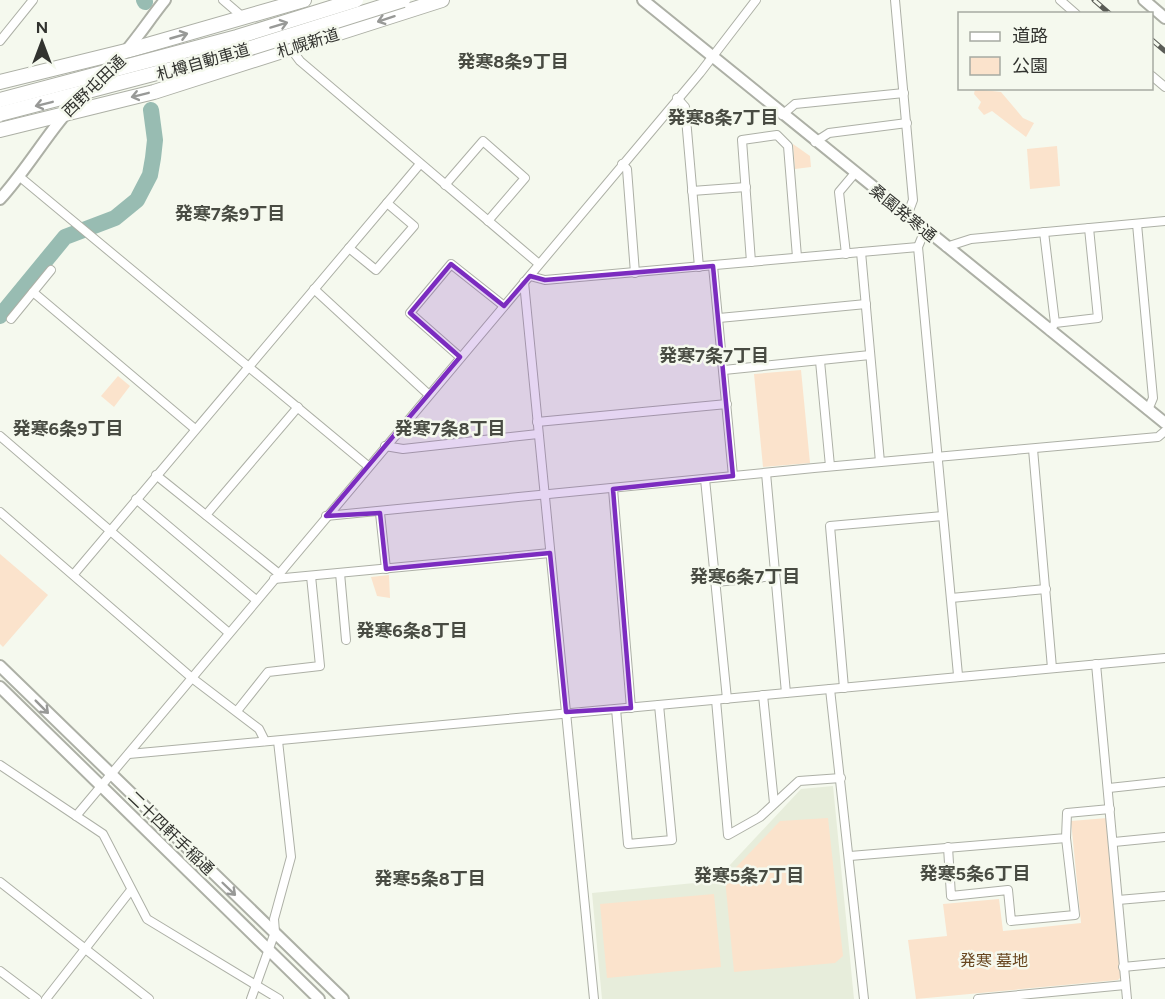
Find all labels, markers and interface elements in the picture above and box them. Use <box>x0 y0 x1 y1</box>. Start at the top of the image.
north arrow <box>12 12 72 72</box>
legend <box>958 12 1153 90</box>
one-way arrow <box>377 14 396 25</box>
text: N <box>36 18 48 37</box>
one-way arrow <box>269 18 288 29</box>
street label: 札幌新道 <box>275 25 341 61</box>
text: 道路 <box>1012 25 1048 47</box>
one-way arrow <box>169 30 188 42</box>
street label: 札樽自動車道 <box>154 40 252 84</box>
street label: 西野屯田通 <box>59 51 129 121</box>
district label: 発寒8条9丁目 <box>457 51 569 73</box>
text: 公園 <box>1012 55 1048 77</box>
one-way arrow <box>131 89 150 101</box>
one-way arrow <box>35 98 54 110</box>
district label: 発寒8条7丁目 <box>667 107 779 129</box>
street label: 桑園発寒通 <box>866 180 940 246</box>
district label: 発寒7条9丁目 <box>175 203 285 225</box>
district label: 発寒7条7丁目 <box>659 345 769 367</box>
district label: 発寒6条9丁目 <box>13 418 123 440</box>
district label: 発寒7条8丁目 <box>394 418 506 440</box>
district label: 発寒6条7丁目 <box>690 566 800 588</box>
district label: 発寒6条8丁目 <box>356 620 468 642</box>
one-way arrow <box>34 700 49 715</box>
street label: 二十四軒手稲通 <box>124 787 218 879</box>
district label: 発寒5条6丁目 <box>920 863 1030 885</box>
district label: 発寒5条7丁目 <box>694 865 804 887</box>
district label: 発寒5条8丁目 <box>374 868 486 890</box>
one-way arrow <box>222 882 237 896</box>
park label: 発寒 墓地 <box>960 951 1028 970</box>

